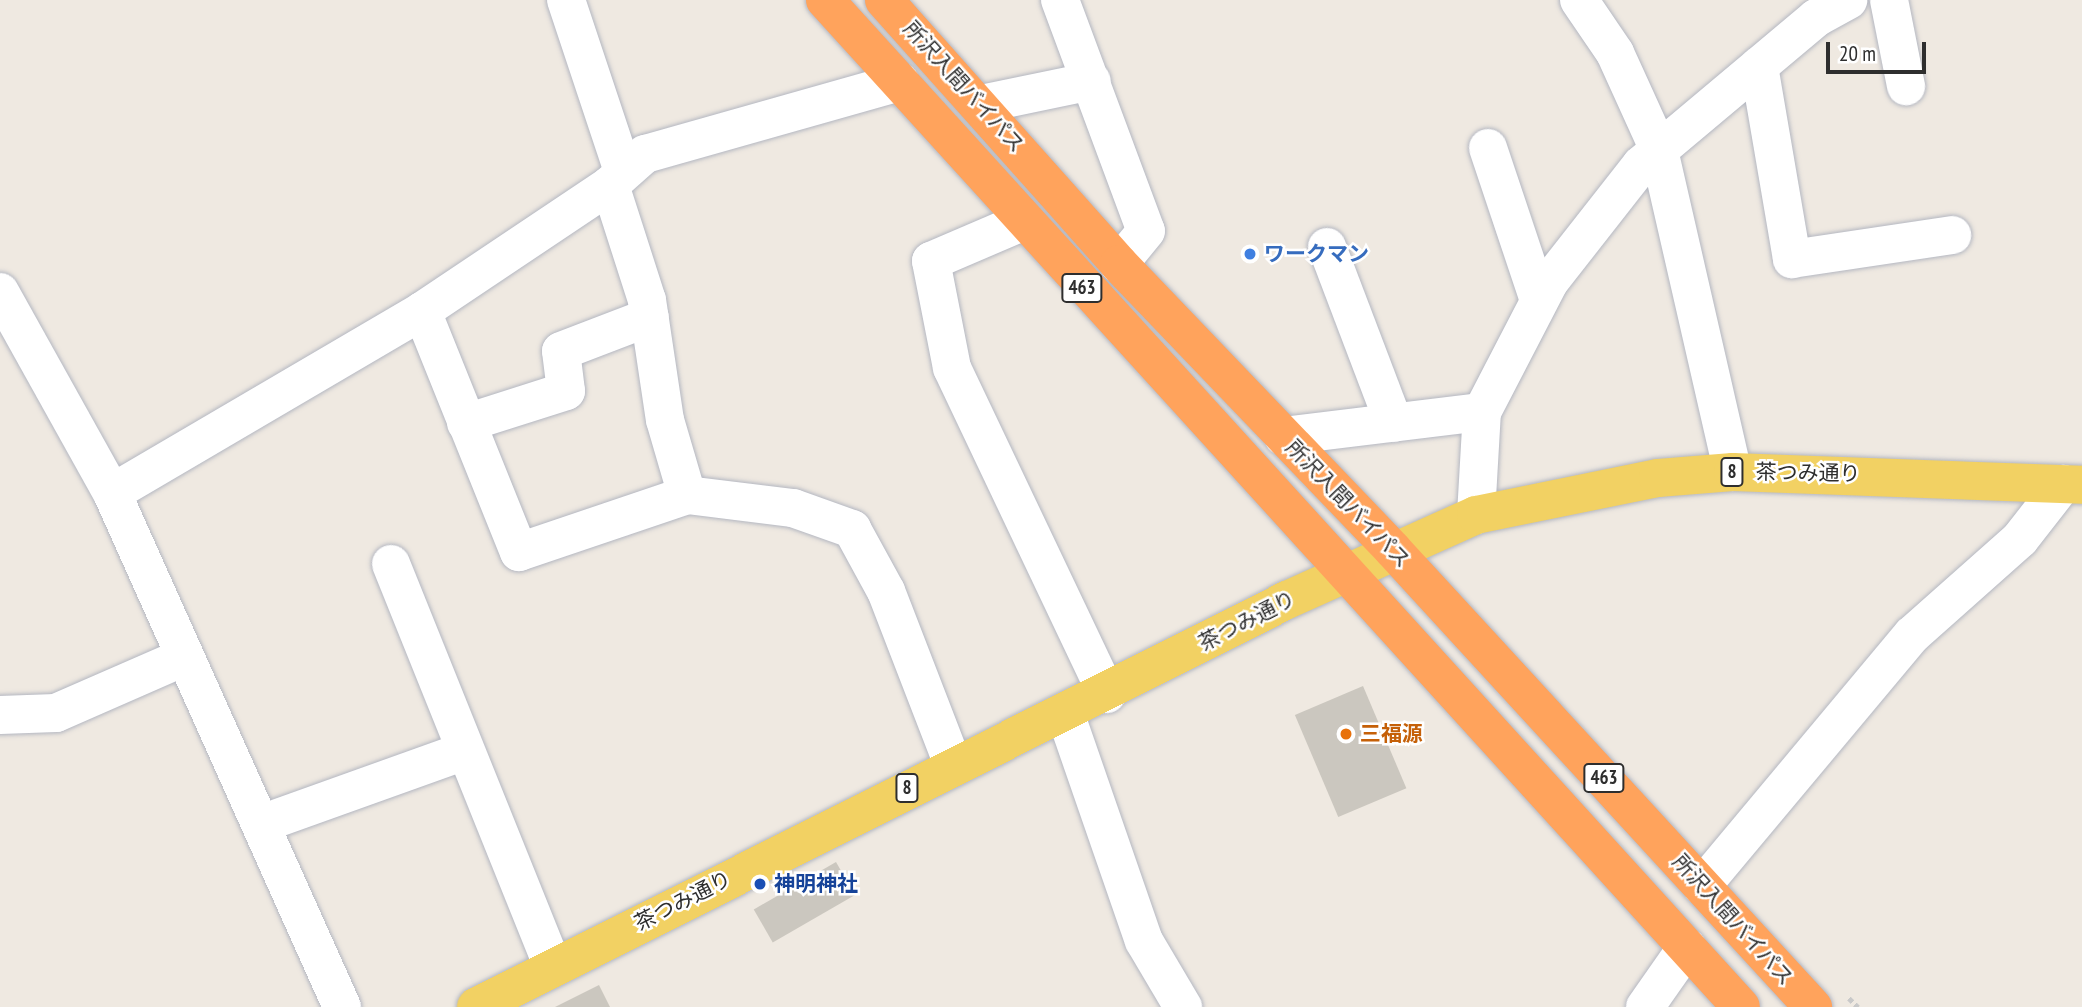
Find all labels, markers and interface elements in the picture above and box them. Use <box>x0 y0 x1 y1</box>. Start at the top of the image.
street label: 所沢入間バイパス <box>898 16 1030 158</box>
scale bar <box>1830 28 1930 72</box>
text: 20 m <box>1839 40 1876 67</box>
place label: ワークマン <box>1264 241 1369 267</box>
marker: ワークマン <box>1242 246 1258 262</box>
road number: 463 <box>1061 272 1103 304</box>
street label: 所沢入間バイパス <box>1281 435 1415 573</box>
road number: 8 <box>1720 457 1744 488</box>
street label: 茶つみ通り <box>1755 459 1861 487</box>
street label: 茶つみ通り <box>1195 586 1299 656</box>
place label: 三福源 <box>1360 721 1423 747</box>
marker: 三福源 <box>1338 726 1354 742</box>
road number: 463 <box>1583 762 1625 793</box>
road number: 8 <box>895 772 919 804</box>
street label: 所沢入間バイパス <box>1667 849 1799 991</box>
street label: 茶つみ通り <box>631 866 735 936</box>
place label: 神明神社 <box>774 871 858 897</box>
marker: 神明神社 <box>752 876 768 892</box>

